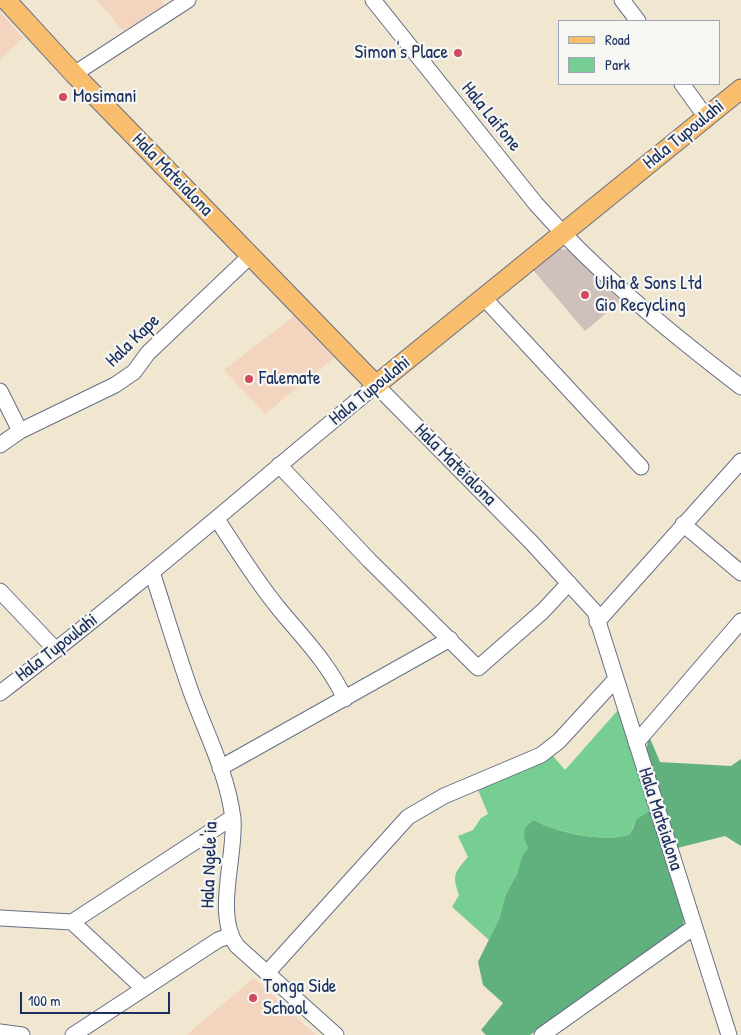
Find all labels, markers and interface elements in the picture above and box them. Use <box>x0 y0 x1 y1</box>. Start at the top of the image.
legend <box>558 20 721 85</box>
text: Road <box>605 29 630 50</box>
place label: Simon's Place <box>354 42 448 64</box>
marker: Simon's Place <box>452 47 464 59</box>
text: Park <box>605 54 630 75</box>
street label: Hala Laifone <box>456 78 526 156</box>
place label: Mosimani <box>73 86 137 108</box>
marker: Mosimani <box>57 91 69 103</box>
street label: Hala Tupoulahi <box>639 95 729 175</box>
street label: Hala Mateialona <box>127 129 217 221</box>
place label: Uiha & Sons Ltd Gio Recycling <box>595 273 702 317</box>
marker: Uiha & Sons Ltd Gio Recycling <box>579 289 591 301</box>
street label: Hala Kape <box>101 310 165 372</box>
street label: Hala Tupoulahi <box>325 351 415 431</box>
place label: Falemate <box>259 368 321 390</box>
marker: Falemate <box>243 373 255 385</box>
street label: Hala Mateialona <box>409 419 501 511</box>
street label: Hala Tupoulahi <box>11 609 103 687</box>
street label: Hala Mateialona <box>633 765 687 873</box>
street label: Hala Ngele'ia <box>197 821 223 909</box>
place label: Tonga Side School <box>263 976 336 1020</box>
scale bar <box>22 982 172 1014</box>
text: 100 m <box>28 990 61 1011</box>
marker: Tonga Side School <box>247 992 259 1004</box>

